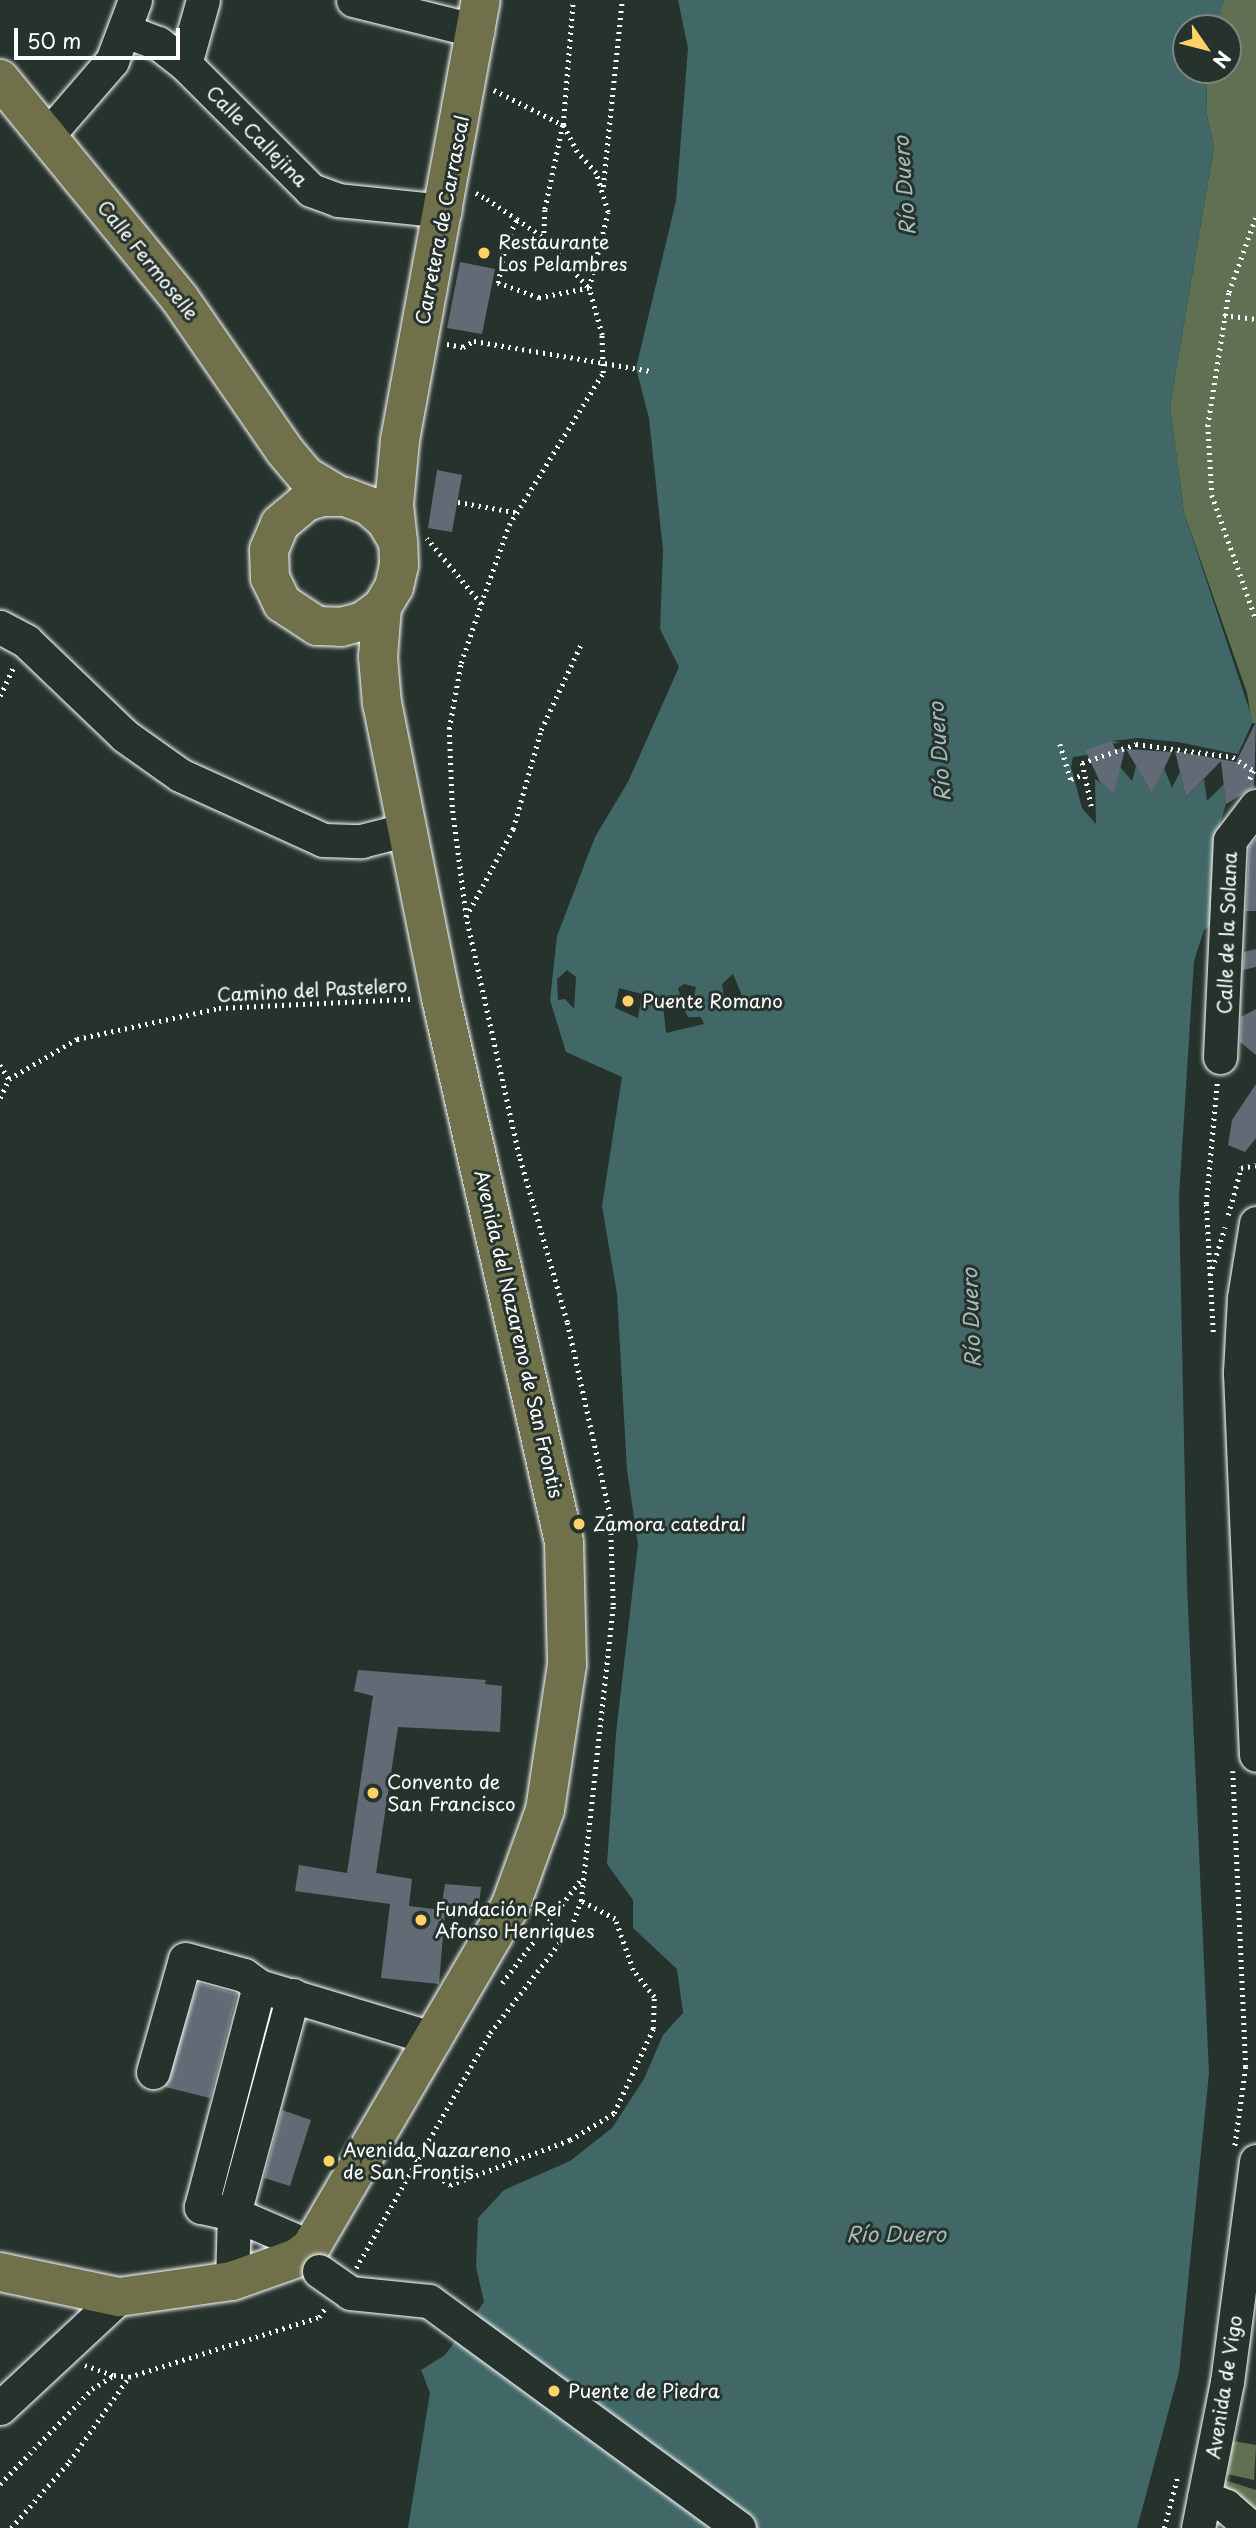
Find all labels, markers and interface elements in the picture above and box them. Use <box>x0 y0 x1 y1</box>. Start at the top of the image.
scale bar <box>18 14 184 58</box>
north arrow <box>1172 14 1242 84</box>
text: 50 m <box>27 24 81 56</box>
text: N <box>1207 46 1238 74</box>
street label: Calle Callejina <box>202 81 312 191</box>
street label: Carretera de Carrascal <box>410 113 474 327</box>
water label: Río Duero <box>887 135 919 237</box>
street label: Calle Fermoselle <box>92 195 204 325</box>
place label: Restaurante Los Pelambres <box>498 231 628 275</box>
marker: Restaurante Los Pelambres <box>476 245 492 261</box>
water label: Río Duero <box>922 701 954 803</box>
street label: Calle de la Solana <box>1213 850 1241 1016</box>
street label: Camino del Pastelero <box>216 974 408 1006</box>
place label: Puente Romano <box>642 990 784 1012</box>
marker: Puente Romano <box>620 993 636 1009</box>
street label: Avenida del Nazareno de San Frontis <box>470 1167 568 1501</box>
water label: Río Duero <box>956 1267 984 1369</box>
place label: Zamora catedral <box>593 1513 746 1535</box>
marker: Zamora catedral <box>571 1516 587 1532</box>
place label: Convento de San Francisco <box>387 1771 515 1815</box>
marker: Convento de San Francisco <box>365 1785 381 1801</box>
place label: Fundación Rei Afonso Henriques <box>435 1898 596 1942</box>
marker: Fundación Rei Afonso Henriques <box>413 1912 429 1928</box>
place label: Avenida Nazareno de San Frontis <box>343 2139 512 2183</box>
marker: Avenida Nazareno de San Frontis <box>321 2153 337 2169</box>
water label: Río Duero <box>845 2220 947 2246</box>
street label: Avenida de Vigo <box>1201 2314 1247 2460</box>
place label: Puente de Piedra <box>568 2380 721 2402</box>
marker: Puente de Piedra <box>546 2383 562 2399</box>

